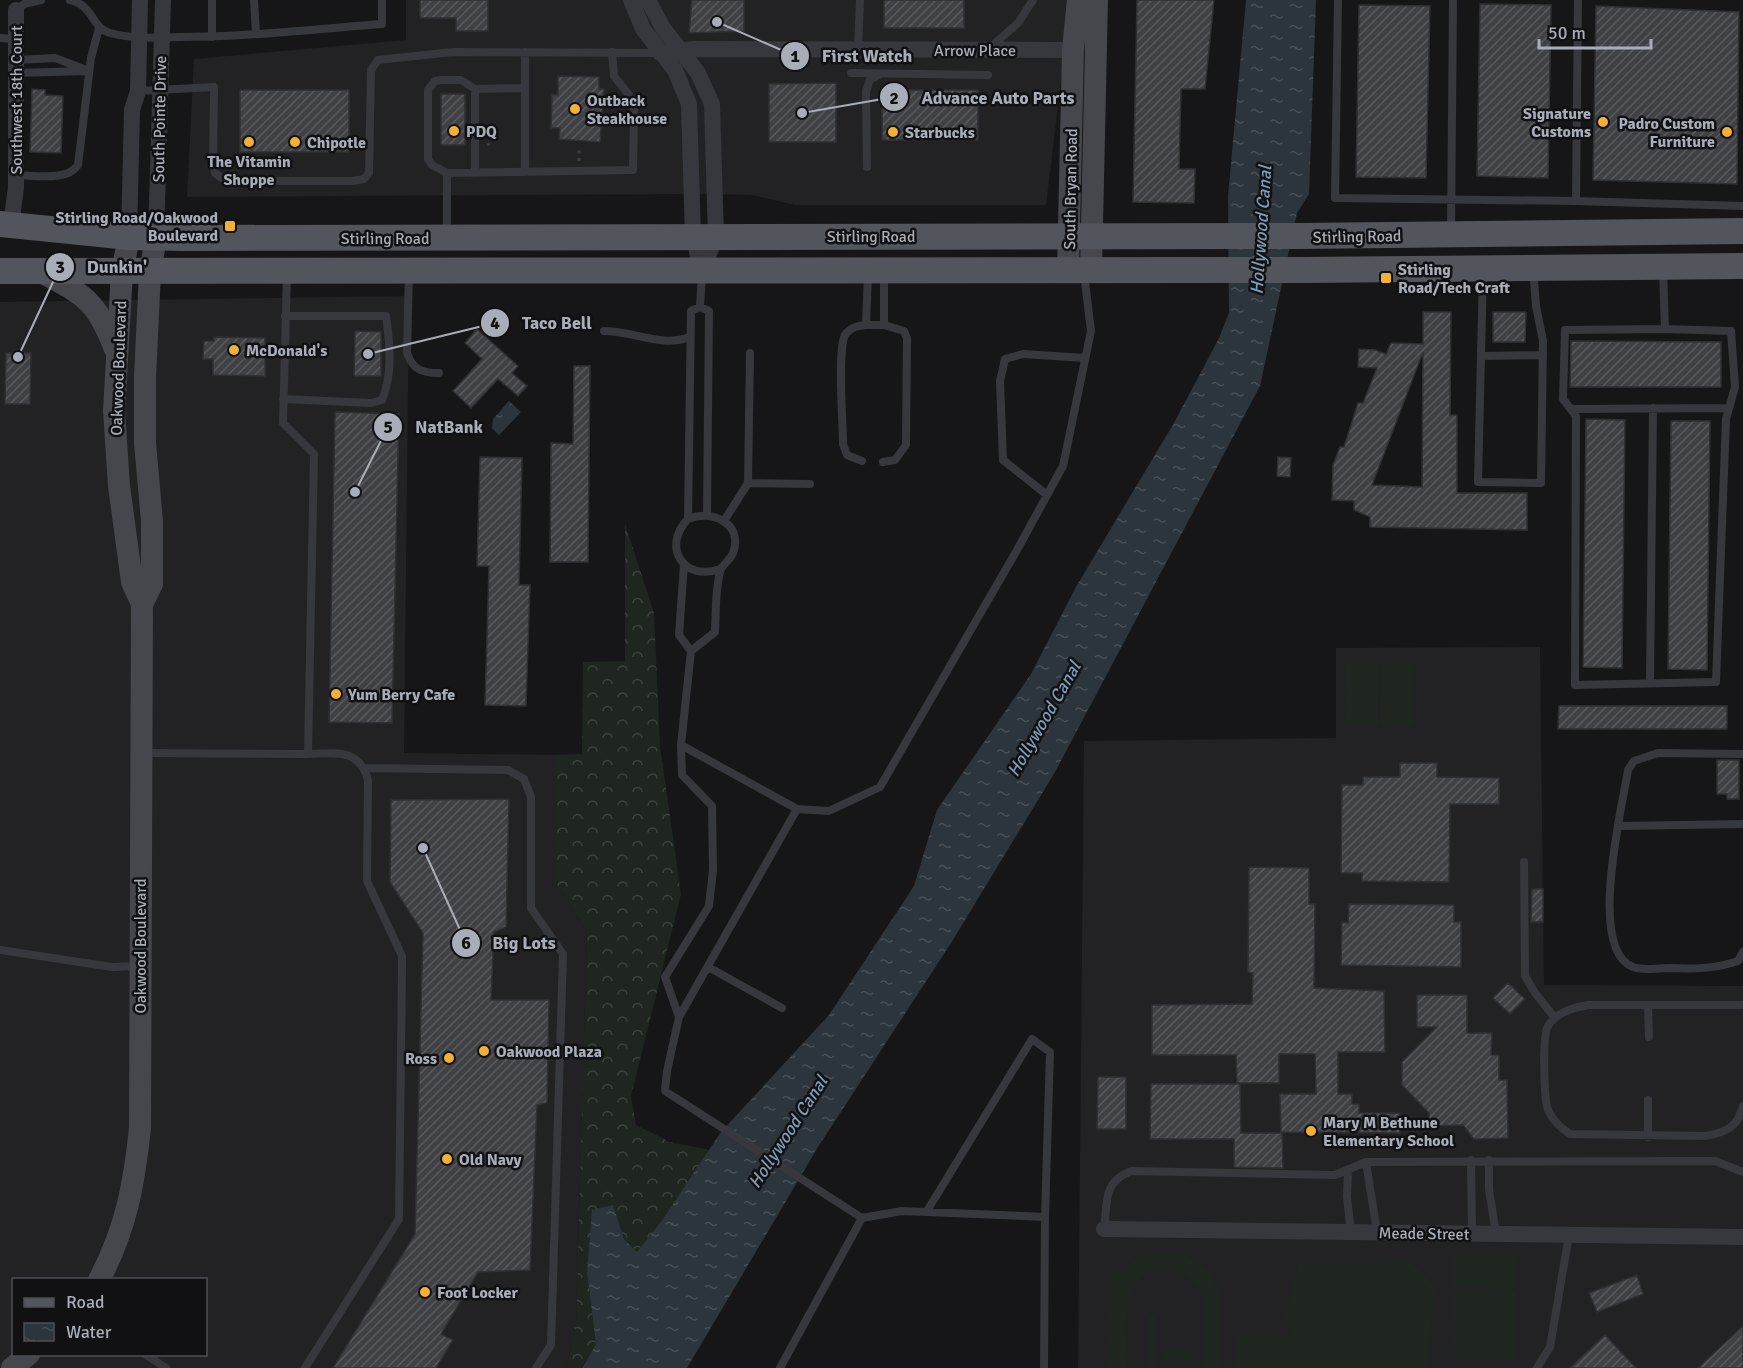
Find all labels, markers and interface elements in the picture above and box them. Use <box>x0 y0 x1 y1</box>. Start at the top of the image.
scale bar <box>1539 12 1652 50</box>
text: 50 m <box>1548 22 1586 44</box>
street label: Southwest 18th Court <box>7 25 27 175</box>
callout: First Watch <box>780 38 925 74</box>
street label: Arrow Place <box>934 41 1016 61</box>
text: 1 <box>790 45 800 67</box>
text: First Watch <box>822 45 912 67</box>
street label: South Pointe Drive <box>149 56 171 182</box>
callout: Advance Auto Parts <box>879 79 1086 115</box>
text: 2 <box>889 87 899 109</box>
text: Advance Auto Parts <box>921 87 1075 109</box>
place label: Outback Steakhouse <box>587 91 667 129</box>
marker: Outback Steakhouse <box>568 102 582 116</box>
place label: Signature Customs <box>1523 104 1591 142</box>
place label: Padro Custom Furniture <box>1618 114 1715 152</box>
marker: Signature Customs <box>1596 115 1610 129</box>
place label: PDQ <box>466 122 497 142</box>
place label: Starbucks <box>905 123 975 143</box>
marker: PDQ <box>447 124 461 138</box>
marker: Starbucks <box>886 125 900 139</box>
marker: Padro Custom Furniture <box>1720 125 1734 139</box>
street label: South Bryan Road <box>1060 128 1082 250</box>
place label: Chipotle <box>307 133 366 153</box>
marker: The Vitamin Shoppe <box>242 135 256 149</box>
marker: Chipotle <box>288 135 302 149</box>
place label: The Vitamin Shoppe <box>207 152 291 190</box>
water label: Hollywood Canal <box>1246 163 1277 295</box>
place label: Stirling Road/Oakwood Boulevard <box>56 208 218 246</box>
marker: Stirling Road/Oakwood Boulevard <box>223 219 237 233</box>
street label: Stirling Road <box>1312 226 1402 248</box>
street label: Stirling Road <box>827 227 915 247</box>
street label: Stirling Road <box>341 229 429 249</box>
callout: Dunkin' <box>45 249 159 285</box>
text: 3 <box>55 256 65 278</box>
text: Dunkin' <box>87 256 147 278</box>
place label: Stirling Road/Tech Craft <box>1398 260 1510 298</box>
marker: Stirling Road/Tech Craft <box>1379 271 1393 285</box>
street label: Oakwood Boulevard <box>107 300 131 436</box>
callout: Taco Bell <box>480 305 604 341</box>
text: 4 <box>490 312 500 334</box>
text: Taco Bell <box>522 312 592 334</box>
place label: McDonald's <box>246 341 327 361</box>
marker: McDonald's <box>227 343 241 357</box>
callout: NatBank <box>373 409 495 445</box>
text: 5 <box>383 416 393 438</box>
text: NatBank <box>415 416 484 438</box>
water label: Hollywood Canal <box>1002 656 1087 780</box>
place label: Yum Berry Cafe <box>347 685 455 705</box>
marker: Yum Berry Cafe <box>329 687 343 701</box>
street label: Oakwood Boulevard <box>131 878 151 1014</box>
callout: Big Lots <box>451 925 568 961</box>
text: 6 <box>461 932 471 954</box>
text: Big Lots <box>492 932 556 954</box>
place label: Oakwood Plaza <box>496 1042 602 1062</box>
marker: Oakwood Plaza <box>477 1044 491 1058</box>
place label: Ross <box>405 1049 437 1069</box>
marker: Ross <box>442 1051 456 1065</box>
water label: Hollywood Canal <box>744 1070 833 1192</box>
place label: Mary M Bethune Elementary School <box>1323 1113 1454 1151</box>
marker: Mary M Bethune Elementary School <box>1304 1124 1318 1138</box>
place label: Old Navy <box>459 1150 521 1170</box>
marker: Old Navy <box>440 1152 454 1166</box>
street label: Meade Street <box>1378 1223 1470 1245</box>
legend <box>12 1278 207 1356</box>
place label: Foot Locker <box>437 1283 518 1303</box>
marker: Foot Locker <box>418 1285 432 1299</box>
text: Road <box>66 1291 105 1313</box>
text: Water <box>66 1321 112 1343</box>

